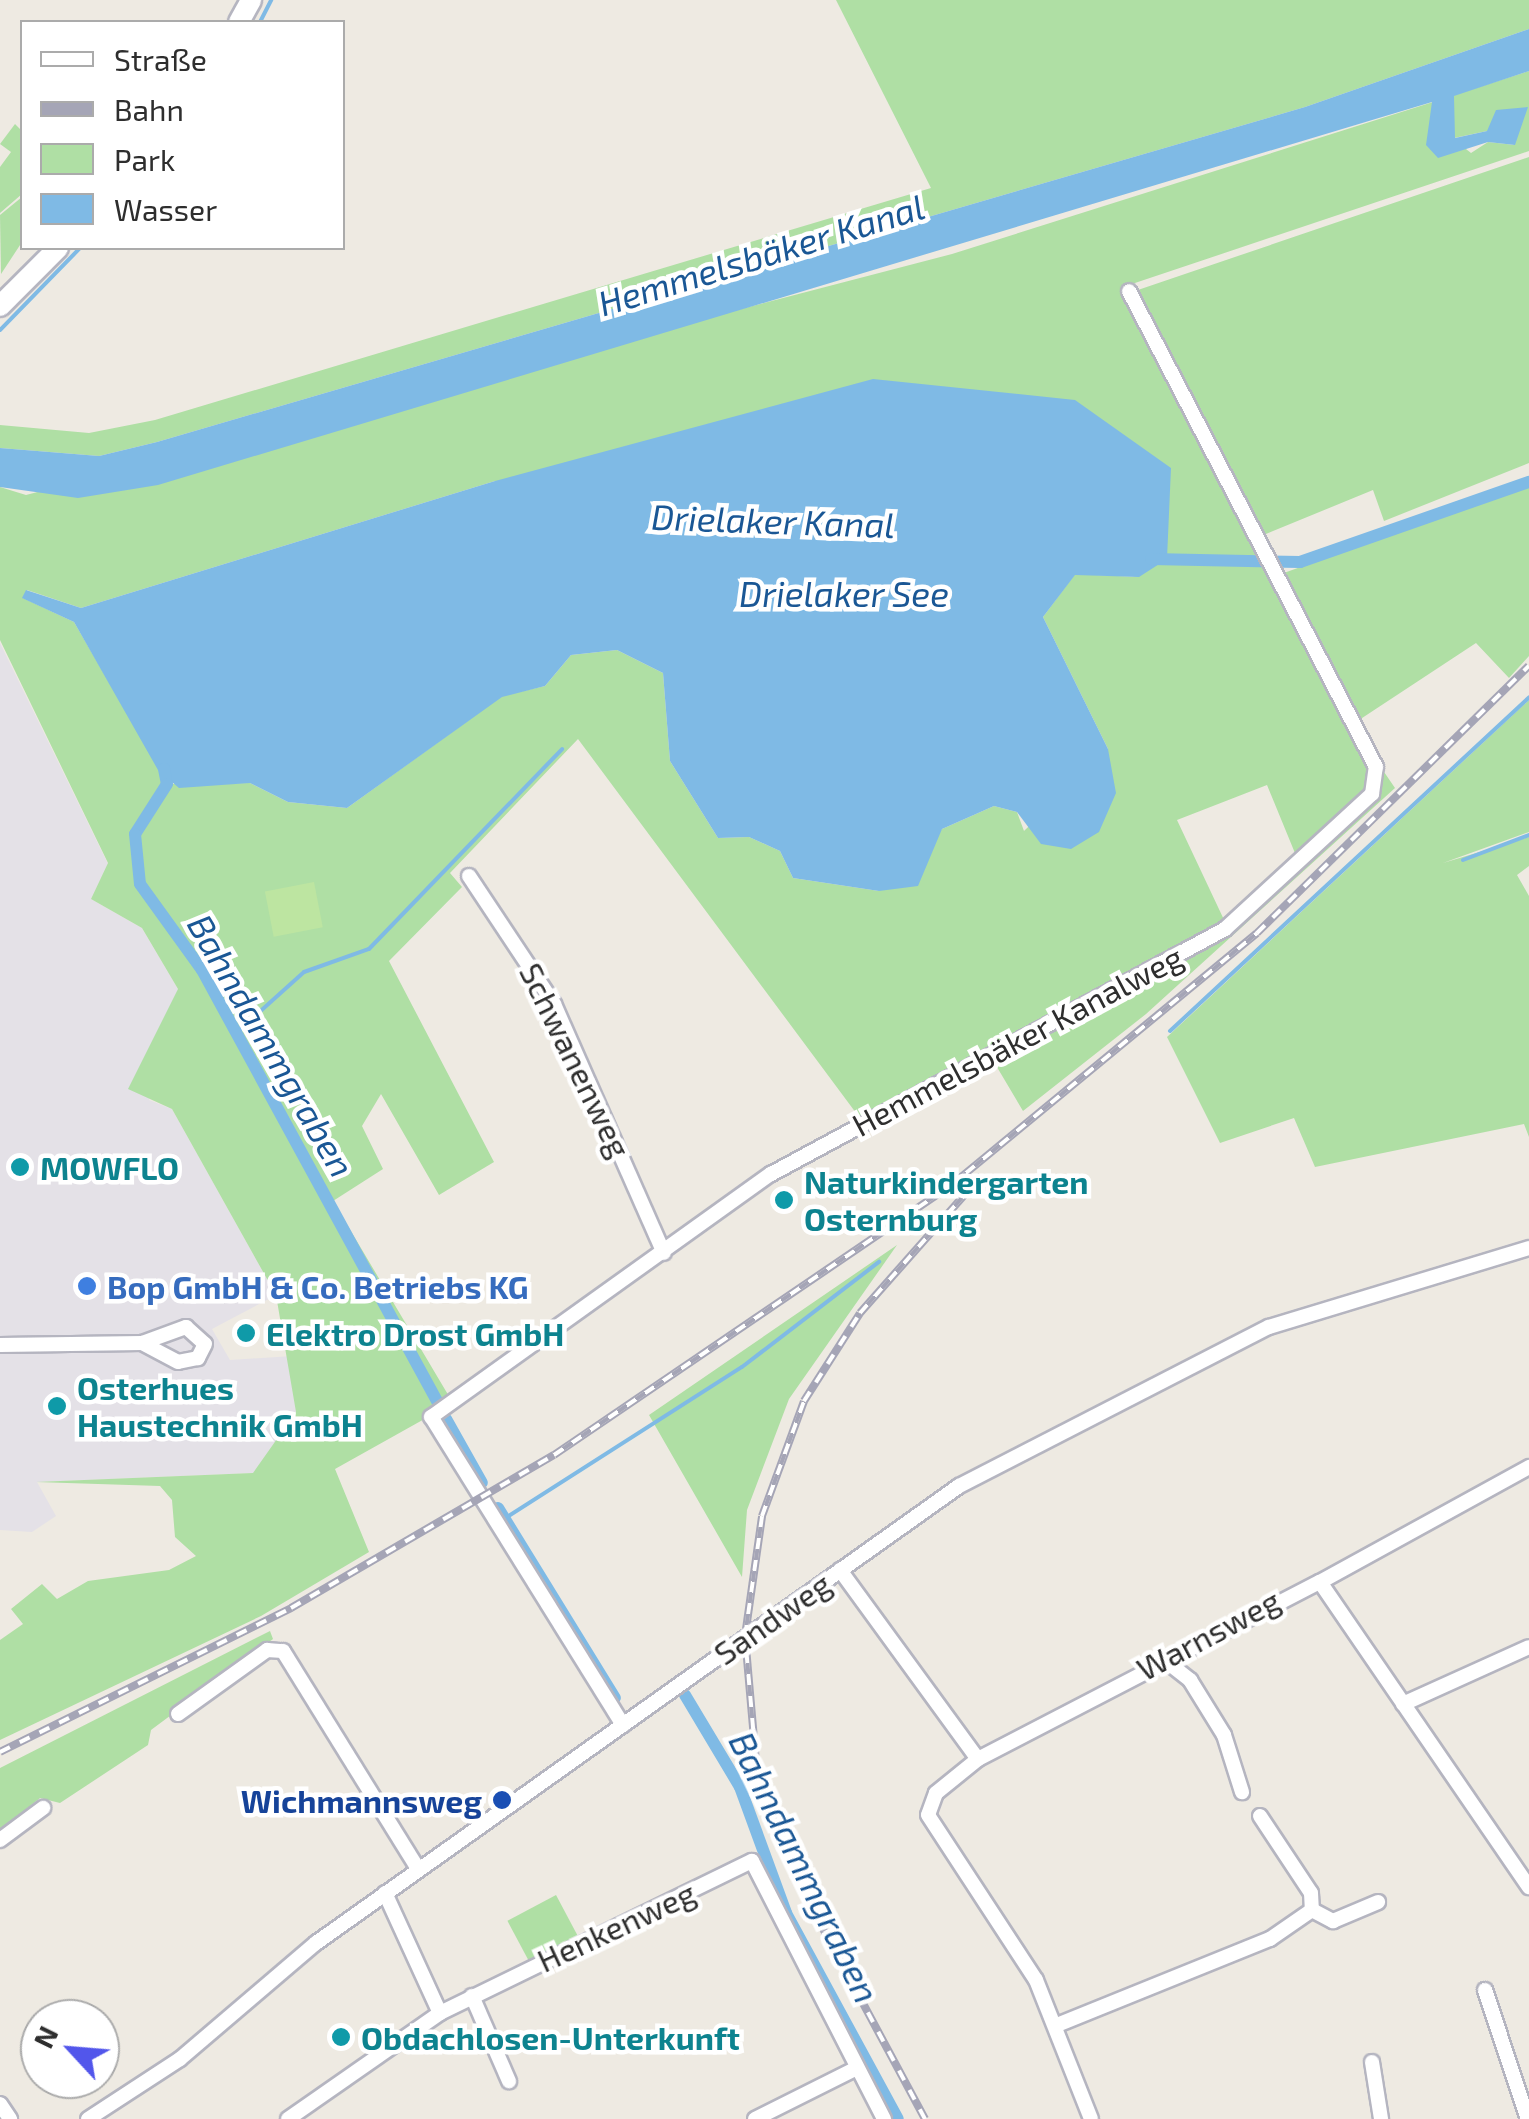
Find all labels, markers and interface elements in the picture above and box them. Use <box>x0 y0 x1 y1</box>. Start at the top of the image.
legend <box>20 20 345 250</box>
text: Straße <box>114 41 207 77</box>
text: Bahn <box>114 91 184 127</box>
text: Park <box>114 141 175 177</box>
water label: Hemmelsbäker Kanal <box>593 184 929 324</box>
text: Wasser <box>114 191 217 227</box>
water label: Drielaker Kanal <box>650 495 896 545</box>
water label: Drielaker See <box>739 572 949 614</box>
water label: Bahndammgraben <box>180 906 364 1184</box>
street label: Hemmelsbäker Kanalweg <box>845 936 1189 1144</box>
street label: Schwanenweg <box>512 956 640 1164</box>
place label: MOWFLO <box>40 1148 179 1186</box>
marker: MOWFLO <box>9 1156 31 1178</box>
place label: Naturkindergarten Osternburg <box>804 1163 1089 1238</box>
marker: Naturkindergarten Osternburg <box>773 1189 795 1211</box>
place label: Bop GmbH & Co. Betriebs KG <box>107 1267 529 1305</box>
marker: Bop GmbH & Co. Betriebs KG <box>76 1275 98 1297</box>
place label: Elektro Drost GmbH <box>266 1314 564 1352</box>
marker: Elektro Drost GmbH <box>235 1322 257 1344</box>
place label: Osterhues Haustechnik GmbH <box>77 1369 363 1444</box>
marker: Osterhues Haustechnik GmbH <box>46 1395 68 1417</box>
street label: Sandweg <box>706 1564 838 1672</box>
street label: Warnsweg <box>1130 1580 1286 1688</box>
water label: Bahndammgraben <box>721 1725 889 2009</box>
place label: Wichmannsweg <box>241 1781 482 1819</box>
marker: Wichmannsweg <box>491 1789 513 1811</box>
street label: Henkenweg <box>531 1873 701 1979</box>
north arrow <box>20 1999 120 2099</box>
place label: Obdachlosen-Unterkunft <box>361 2018 740 2056</box>
text: N <box>25 2020 65 2053</box>
marker: Obdachlosen-Unterkunft <box>330 2026 352 2048</box>

